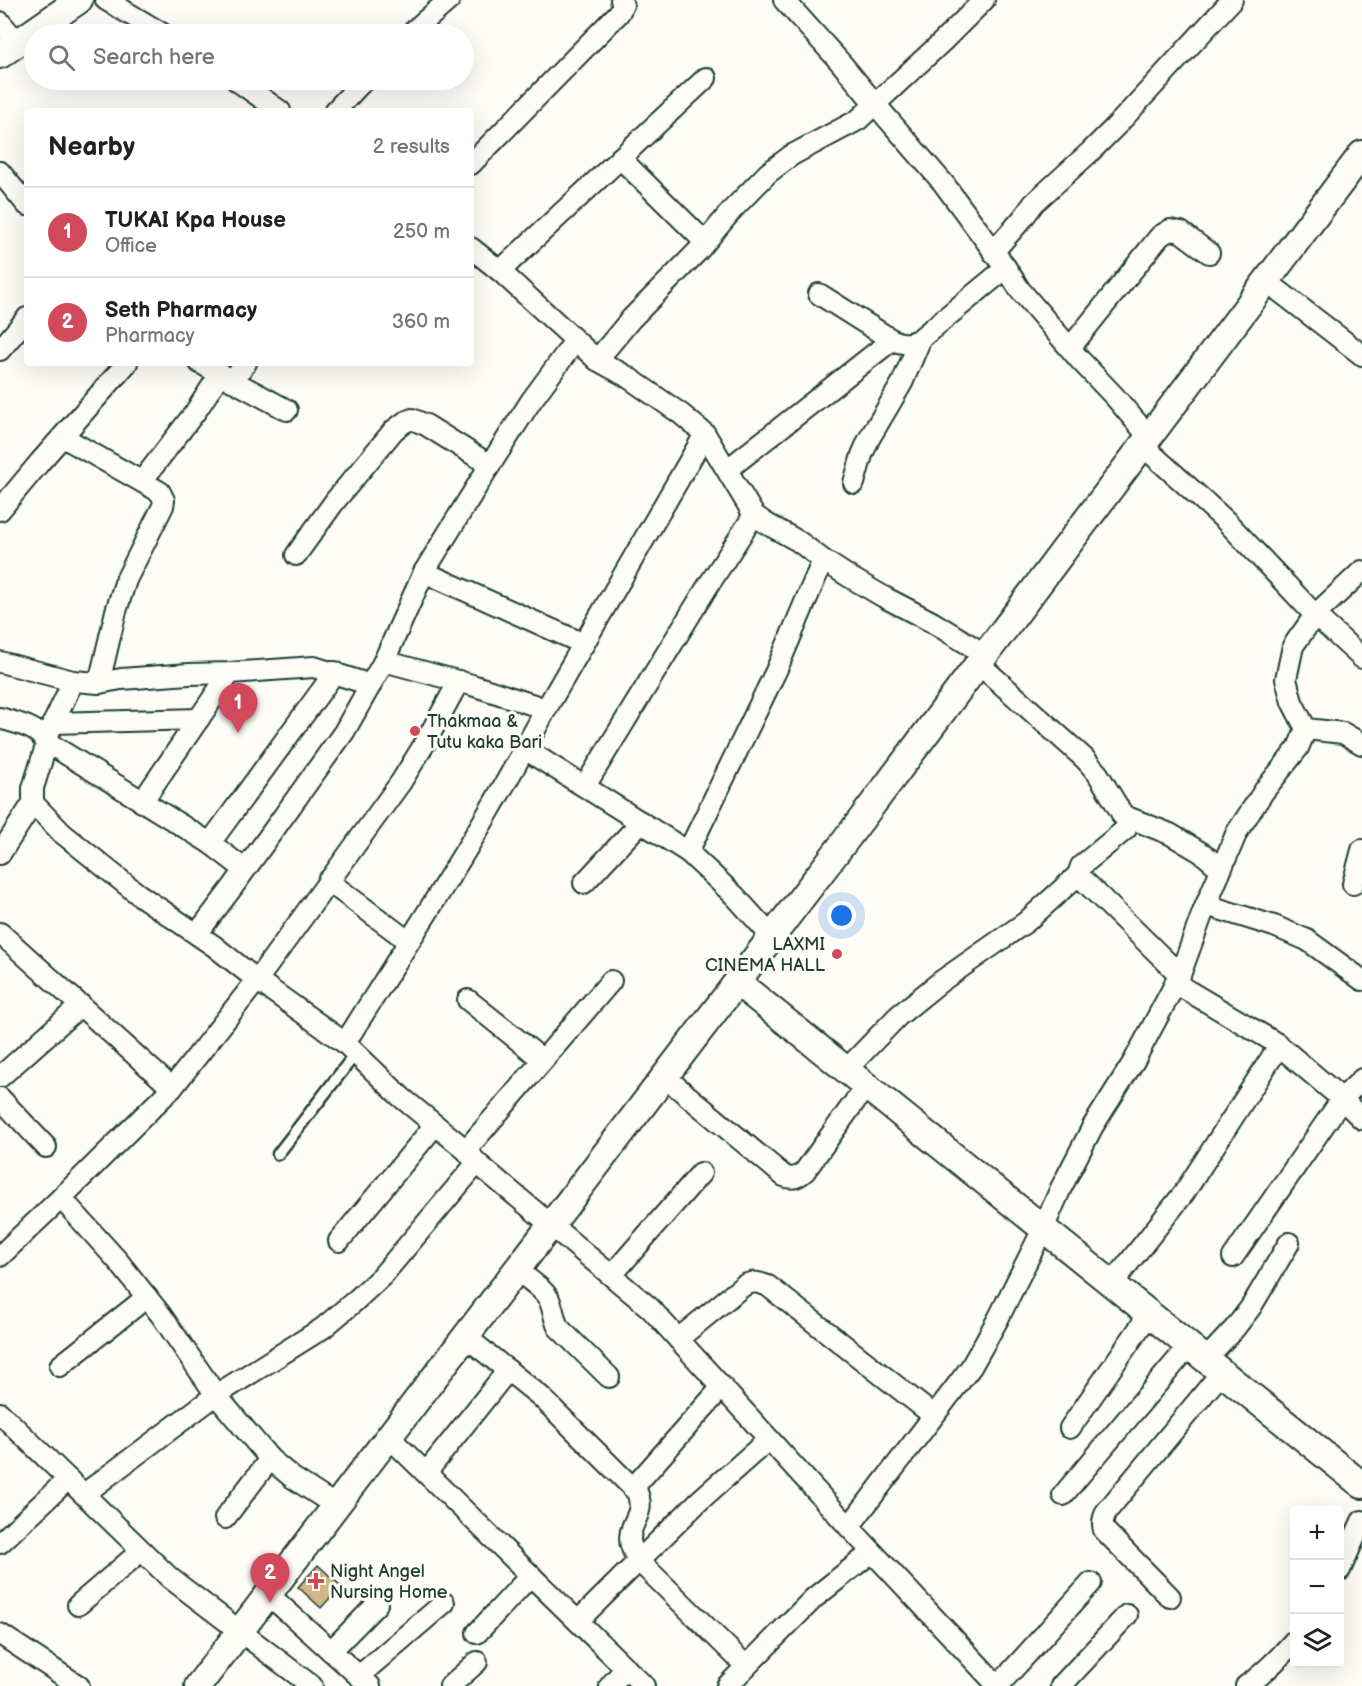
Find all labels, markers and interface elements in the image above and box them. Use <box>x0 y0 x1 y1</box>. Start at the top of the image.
search box <box>24 24 474 90</box>
icon: search <box>45 41 78 74</box>
text: Search here <box>93 44 215 71</box>
text: Nearby <box>48 132 135 163</box>
text: 2 results <box>373 135 450 159</box>
text: TUKAI Kpa House <box>105 207 286 234</box>
text: 1 <box>63 220 72 244</box>
text: 250 m <box>393 220 450 244</box>
text: Office <box>105 234 157 258</box>
text: Seth Pharmacy <box>105 297 257 324</box>
text: 2 <box>62 310 73 334</box>
text: 360 m <box>392 310 450 334</box>
text: Pharmacy <box>105 324 195 348</box>
pin: 1 <box>218 684 258 733</box>
place label: Thakmaa & Tutu kaka Bari <box>427 711 542 753</box>
marker: Thakmaa & Tutu kaka Bari <box>408 724 422 738</box>
your location <box>827 901 856 930</box>
place label: LAXMI CINEMA HALL <box>705 934 826 976</box>
marker: LAXMI CINEMA HALL <box>830 947 844 961</box>
map controls <box>1290 1506 1344 1668</box>
button: + <box>1290 1506 1344 1560</box>
pin: 2 <box>250 1554 290 1603</box>
button: − <box>1290 1560 1344 1614</box>
place label: Night Angel Nursing Home <box>330 1561 448 1603</box>
marker: Night Angel Nursing Home <box>307 1572 325 1590</box>
button: layers <box>1290 1614 1344 1668</box>

